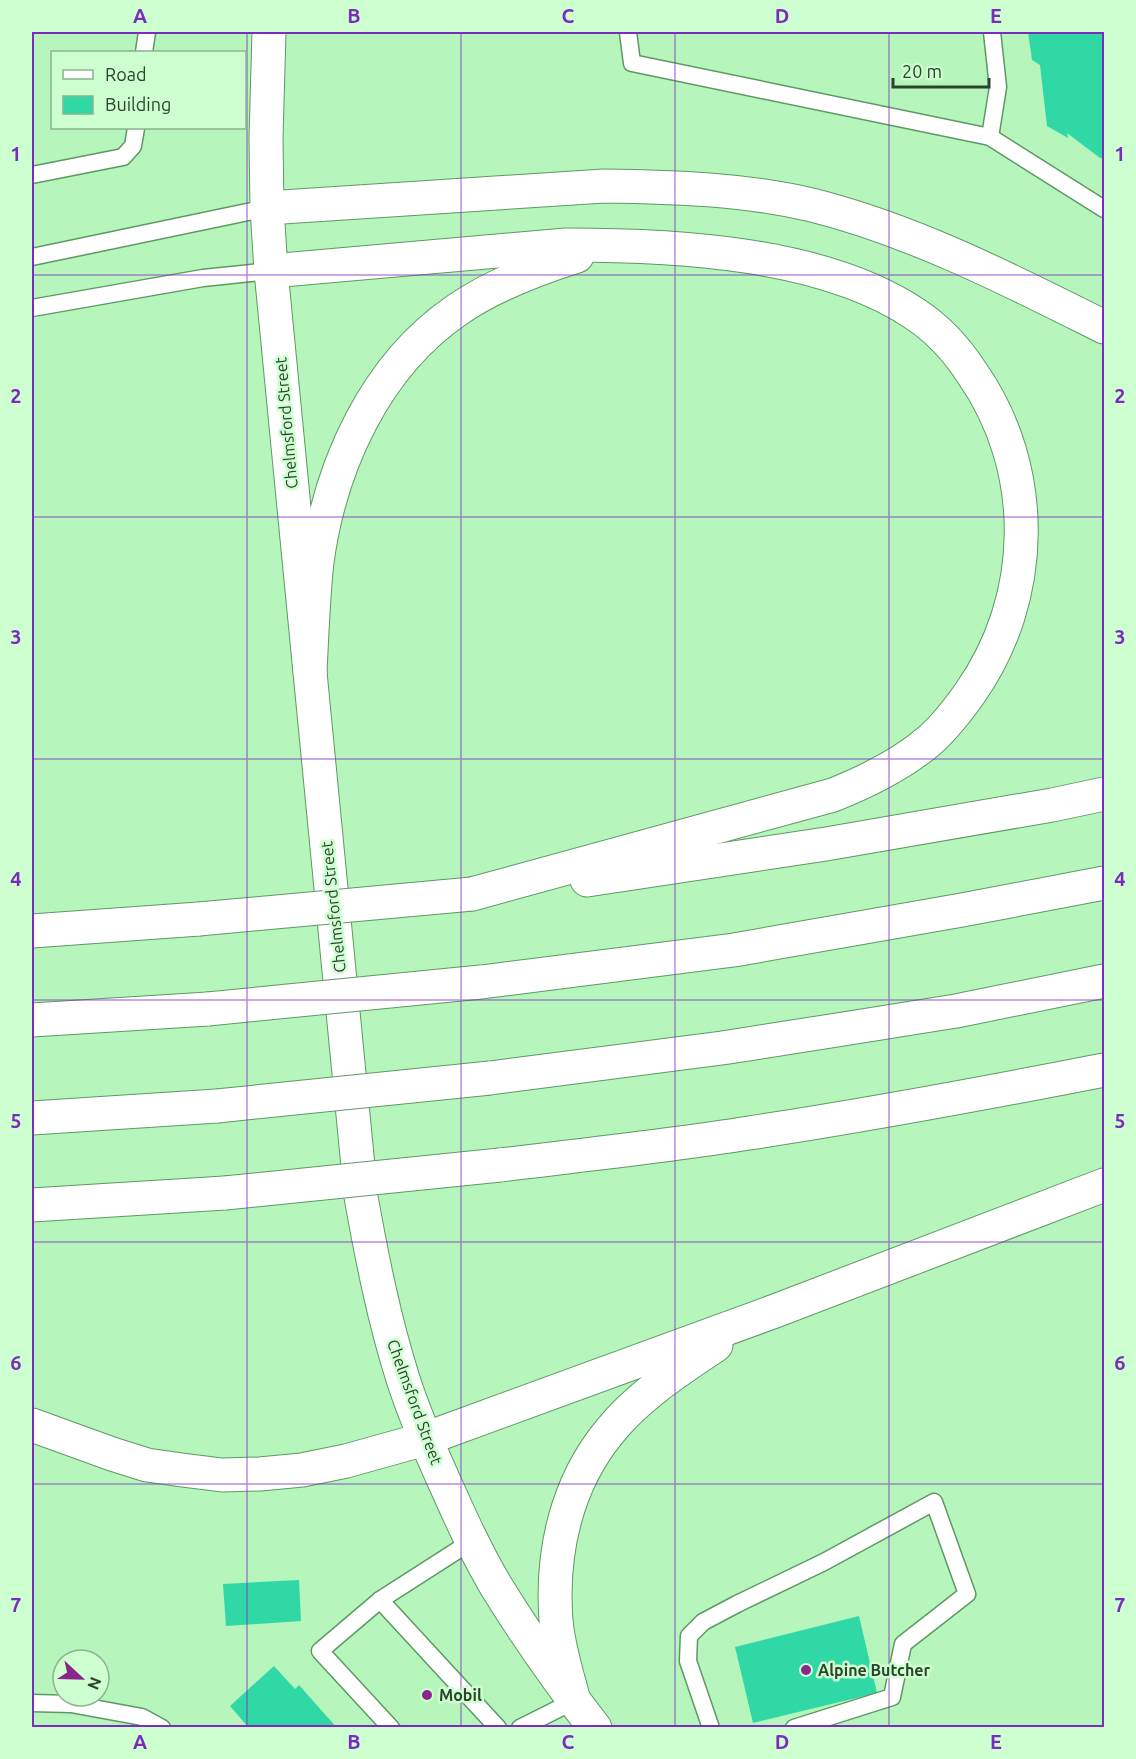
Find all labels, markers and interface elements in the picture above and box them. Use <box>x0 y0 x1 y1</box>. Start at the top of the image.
text: A <box>133 4 147 27</box>
text: B <box>347 4 361 27</box>
text: C <box>562 4 575 27</box>
text: D <box>775 4 789 27</box>
text: E <box>990 4 1002 27</box>
legend <box>51 51 246 129</box>
scale bar <box>893 51 989 89</box>
text: 20 m <box>902 61 942 81</box>
text: Road <box>105 64 147 84</box>
text: Building <box>105 94 171 114</box>
text: 1 <box>10 142 22 165</box>
text: 1 <box>1114 142 1126 165</box>
street label: Chelmsford Street <box>271 356 301 489</box>
text: 2 <box>10 384 22 407</box>
text: 2 <box>1114 384 1126 407</box>
text: 3 <box>10 625 22 648</box>
text: 3 <box>1114 625 1126 648</box>
street label: Chelmsford Street <box>317 840 349 974</box>
text: 4 <box>10 867 22 890</box>
text: 4 <box>1114 867 1126 890</box>
text: 5 <box>10 1109 22 1132</box>
text: 5 <box>1114 1109 1126 1132</box>
street label: Chelmsford Street <box>384 1337 446 1468</box>
text: 6 <box>10 1351 22 1374</box>
text: 6 <box>1114 1351 1126 1374</box>
text: 7 <box>10 1593 22 1616</box>
text: 7 <box>1114 1593 1126 1616</box>
north arrow <box>51 1648 111 1708</box>
place label: Alpine Butcher <box>818 1661 931 1679</box>
marker: Alpine Butcher <box>799 1663 813 1677</box>
text: N <box>84 1675 105 1693</box>
place label: Mobil <box>439 1686 482 1704</box>
marker: Mobil <box>420 1688 434 1702</box>
text: A <box>133 1730 147 1753</box>
text: B <box>347 1730 361 1753</box>
text: C <box>562 1730 575 1753</box>
text: D <box>775 1730 789 1753</box>
text: E <box>990 1730 1002 1753</box>

